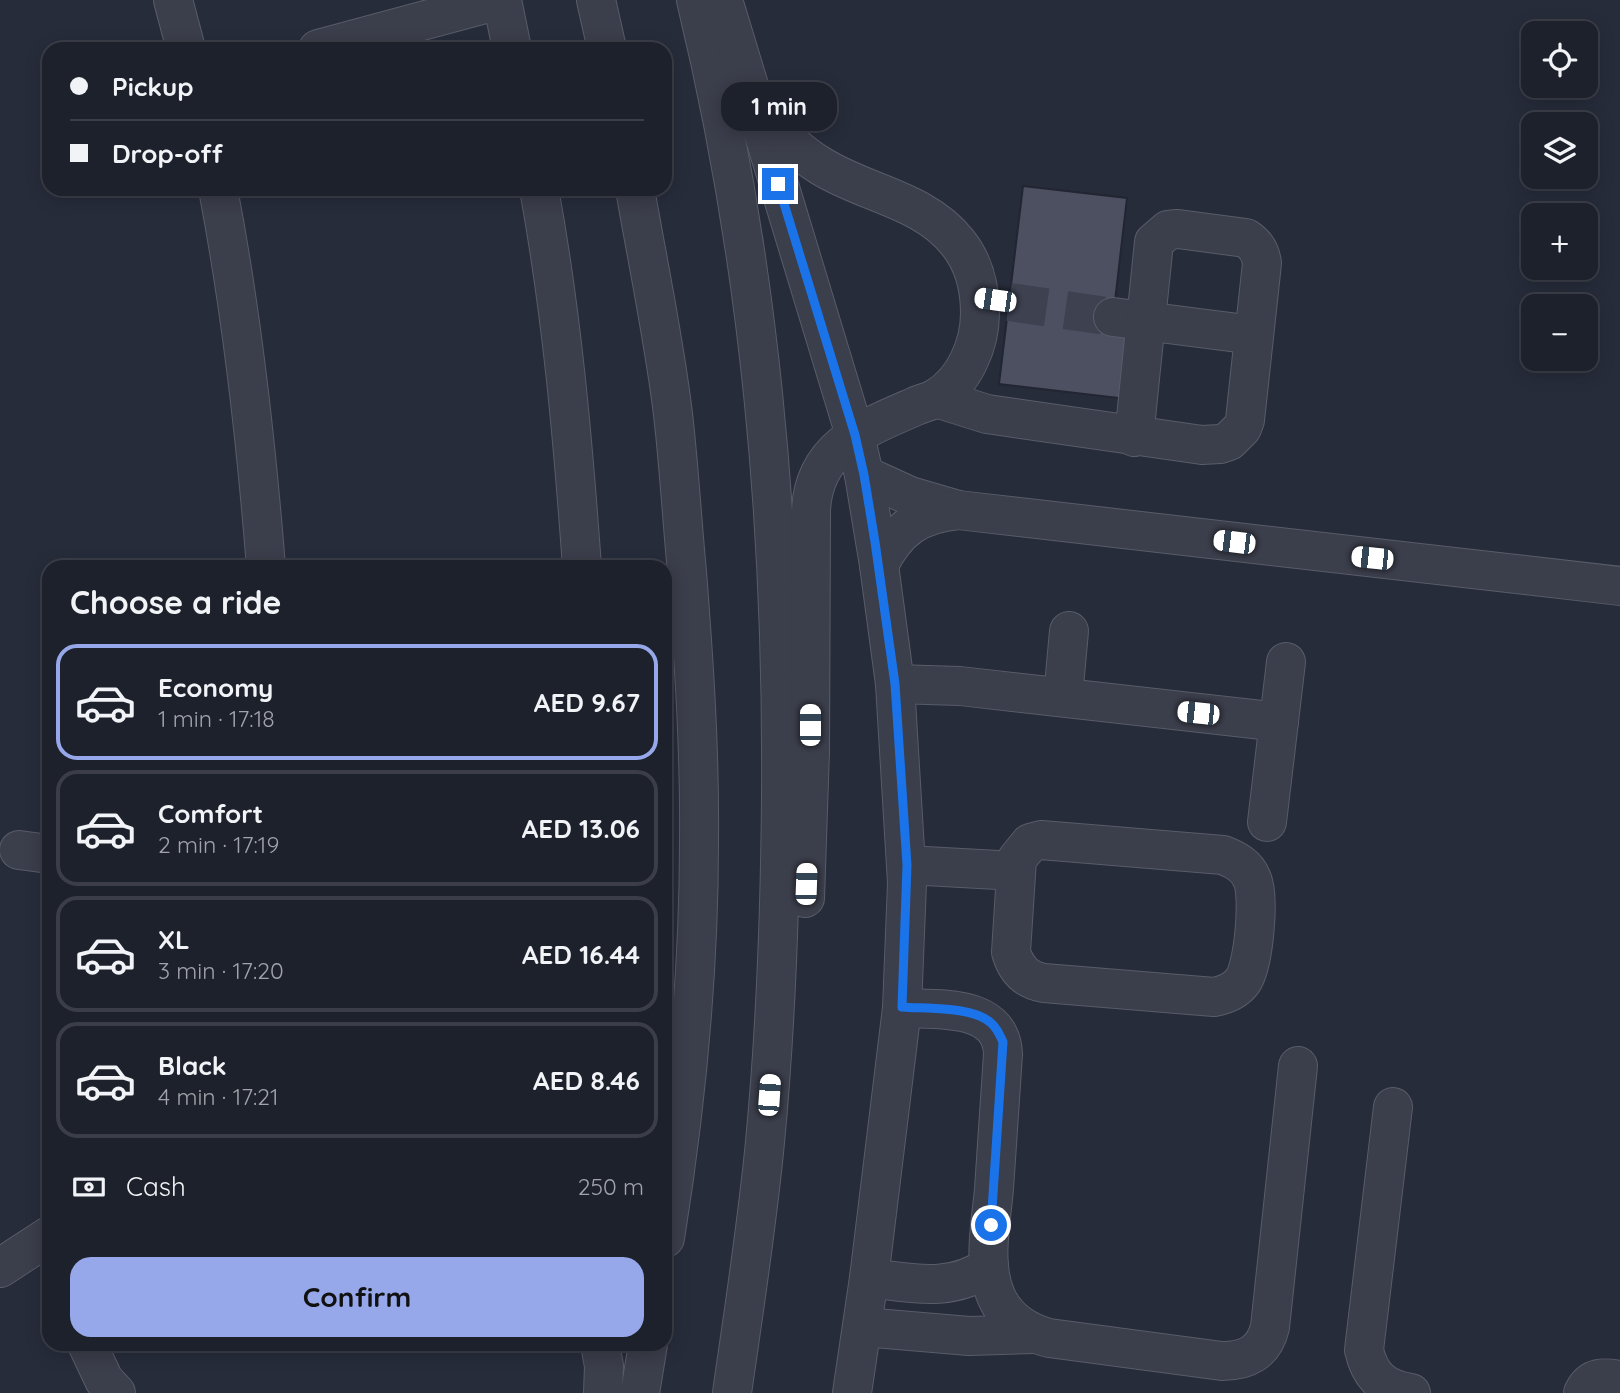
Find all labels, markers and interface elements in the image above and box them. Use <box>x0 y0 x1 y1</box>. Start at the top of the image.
map controls <box>1521 21 1598 371</box>
button: locate <box>1521 21 1598 98</box>
text: Pickup <box>112 70 194 103</box>
callout: 1 min <box>720 82 836 132</box>
text: 1 min <box>751 92 807 121</box>
button: layers <box>1521 112 1598 189</box>
text: Drop-off <box>112 137 223 170</box>
route end <box>762 168 794 200</box>
button: + <box>1521 203 1598 280</box>
car <box>973 287 1018 313</box>
button: − <box>1521 294 1598 371</box>
car <box>1212 529 1257 555</box>
car <box>1351 545 1394 571</box>
text: Choose a ride <box>70 582 282 622</box>
icon: car <box>74 671 137 734</box>
text: Economy <box>158 671 273 704</box>
text: AED 9.67 <box>534 686 640 719</box>
car <box>1177 700 1220 726</box>
text: 1 min · 17:18 <box>158 704 275 733</box>
car <box>800 704 821 746</box>
icon: car <box>74 797 137 860</box>
text: Comfort <box>158 797 263 830</box>
text: AED 13.06 <box>522 812 640 845</box>
text: 2 min · 17:19 <box>158 830 279 859</box>
car <box>795 863 818 905</box>
icon: car <box>74 923 137 986</box>
text: XL <box>158 923 190 956</box>
text: AED 16.44 <box>522 938 640 971</box>
text: 3 min · 17:20 <box>158 956 284 985</box>
icon: car <box>74 1049 137 1112</box>
text: Black <box>158 1049 227 1082</box>
text: AED 8.46 <box>533 1064 640 1097</box>
car <box>758 1073 781 1117</box>
text: 4 min · 17:21 <box>158 1082 279 1111</box>
icon: cash <box>70 1168 108 1206</box>
text: Cash <box>126 1170 186 1203</box>
text: 250 m <box>578 1172 644 1201</box>
route start <box>975 1209 1007 1241</box>
button: Confirm <box>70 1257 644 1337</box>

